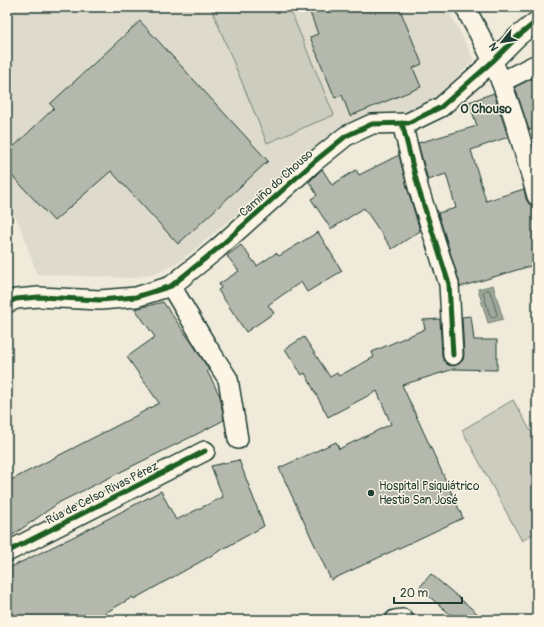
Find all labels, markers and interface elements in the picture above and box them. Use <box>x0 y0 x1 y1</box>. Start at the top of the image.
north arrow <box>482 22 522 62</box>
text: N <box>486 40 501 53</box>
district label: O Chouso <box>460 101 512 117</box>
street label: Camiño do Chouso <box>236 146 317 220</box>
street label: Rúa de Celso Rivas Pérez <box>44 459 161 528</box>
place label: Hospital Psiquiátrico Hestia San José <box>379 479 480 508</box>
marker: Hospital Psiquiátrico Hestia San José <box>366 488 376 498</box>
scale bar <box>394 579 462 605</box>
text: 20 m <box>400 586 429 601</box>

